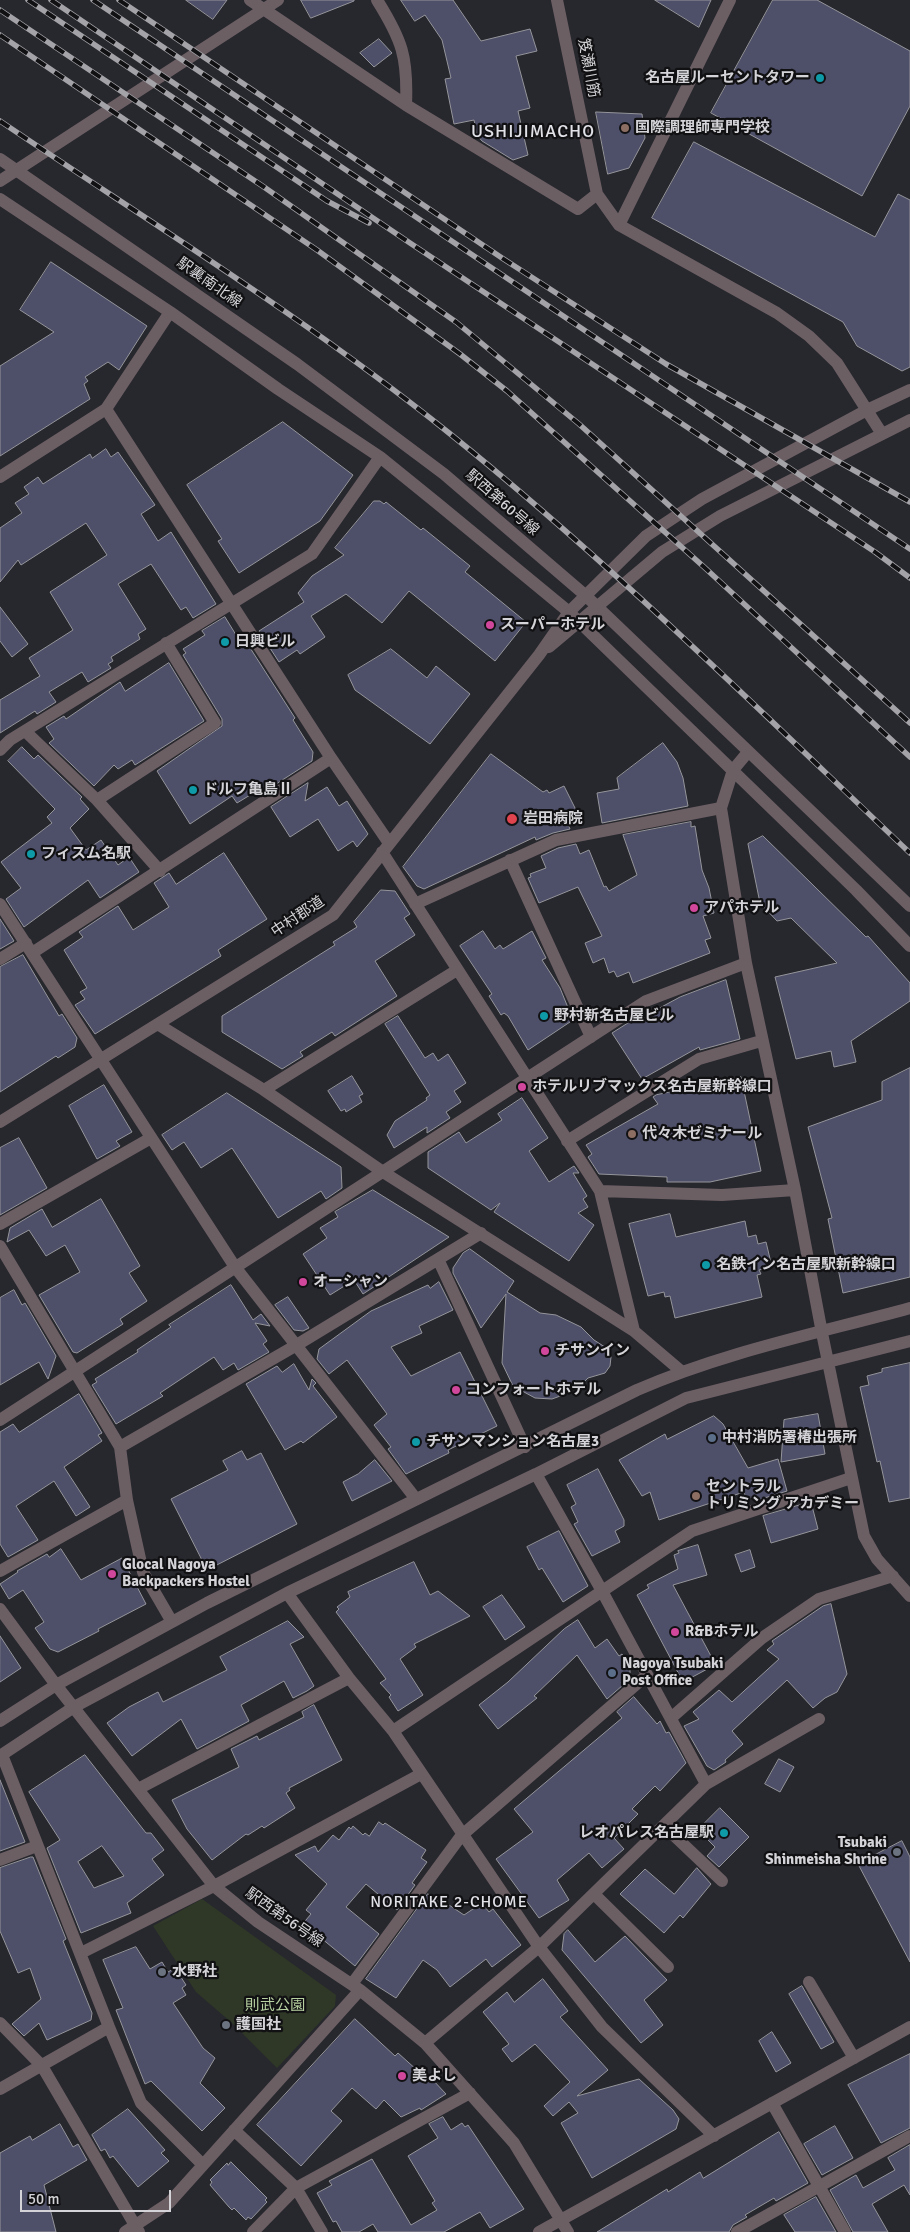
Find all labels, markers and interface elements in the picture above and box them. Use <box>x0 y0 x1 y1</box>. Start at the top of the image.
street label: 笈瀬川筋 <box>573 37 603 99</box>
place label: 名古屋ルーセントタワー <box>645 69 810 87</box>
marker: 名古屋ルーセントタワー <box>814 72 826 84</box>
place label: 国際調理師専門学校 <box>635 119 770 137</box>
district label: USHIJIMACHO <box>470 121 596 143</box>
marker: 国際調理師専門学校 <box>619 122 631 134</box>
street label: 駅裏南北線 <box>173 254 245 312</box>
street label: 駅西第60号線 <box>462 466 542 540</box>
place label: スーパーホテル <box>500 616 605 634</box>
marker: スーパーホテル <box>484 619 496 631</box>
place label: 日興ビル <box>235 633 295 651</box>
marker: 日興ビル <box>219 636 231 648</box>
place label: ドルフ亀島Ⅱ <box>203 781 293 799</box>
marker: ドルフ亀島Ⅱ <box>187 784 199 796</box>
place label: 岩田病院 <box>523 810 583 828</box>
marker: 岩田病院 <box>505 812 519 826</box>
place label: フィスム名駅 <box>41 845 131 863</box>
marker: フィスム名駅 <box>25 848 37 860</box>
street label: 中村郡道 <box>268 893 328 941</box>
place label: アパホテル <box>704 899 779 917</box>
marker: アパホテル <box>688 902 700 914</box>
place label: 野村新名古屋ビル <box>554 1007 674 1025</box>
marker: 野村新名古屋ビル <box>538 1010 550 1022</box>
place label: ホテルリブマックス名古屋新幹線口 <box>532 1078 772 1096</box>
marker: ホテルリブマックス名古屋新幹線口 <box>516 1081 528 1093</box>
place label: 代々木ゼミナール <box>642 1125 762 1143</box>
marker: 代々木ゼミナール <box>626 1128 638 1140</box>
place label: 名鉄イン名古屋駅新幹線口 <box>716 1256 896 1274</box>
marker: 名鉄イン名古屋駅新幹線口 <box>700 1259 712 1271</box>
place label: オーシャン <box>313 1273 388 1291</box>
marker: オーシャン <box>297 1276 309 1288</box>
place label: チサンイン <box>555 1342 630 1360</box>
marker: チサンイン <box>539 1345 551 1357</box>
place label: コンフォートホテル <box>466 1381 601 1399</box>
marker: コンフォートホテル <box>450 1384 462 1396</box>
place label: 中村消防署椿出張所 <box>722 1429 857 1447</box>
marker: 中村消防署椿出張所 <box>706 1432 718 1444</box>
place label: チサンマンション名古屋3 <box>426 1433 599 1451</box>
marker: チサンマンション名古屋3 <box>410 1436 422 1448</box>
place label: セントラル トリミング アカデミー <box>706 1478 859 1513</box>
marker: セントラル トリミング アカデミー <box>690 1490 702 1502</box>
place label: Glocal Nagoya Backpackers Hostel <box>122 1556 250 1591</box>
marker: Glocal Nagoya Backpackers Hostel <box>106 1568 118 1580</box>
place label: R&Bホテル <box>685 1623 758 1641</box>
marker: R&Bホテル <box>669 1626 681 1638</box>
place label: Nagoya Tsubaki Post Office <box>622 1655 723 1690</box>
marker: Nagoya Tsubaki Post Office <box>606 1667 618 1679</box>
place label: レオパレス名古屋駅 <box>579 1824 714 1842</box>
marker: レオパレス名古屋駅 <box>718 1827 730 1839</box>
place label: Tsubaki Shinmeisha Shrine <box>765 1834 887 1869</box>
marker: Tsubaki Shinmeisha Shrine <box>891 1846 903 1858</box>
street label: 駅西第56号線 <box>241 1884 327 1952</box>
district label: NORITAKE 2-CHOME <box>368 1893 530 1913</box>
place label: 水野社 <box>172 1963 217 1981</box>
marker: 水野社 <box>156 1966 168 1978</box>
park label: 則武公園 <box>245 1997 305 2015</box>
place label: 護国社 <box>236 2016 281 2034</box>
marker: 護国社 <box>220 2019 232 2031</box>
place label: 美よし <box>412 2067 457 2085</box>
marker: 美よし <box>396 2070 408 2082</box>
scale bar <box>22 2180 174 2212</box>
text: 50 m <box>28 2190 59 2208</box>

